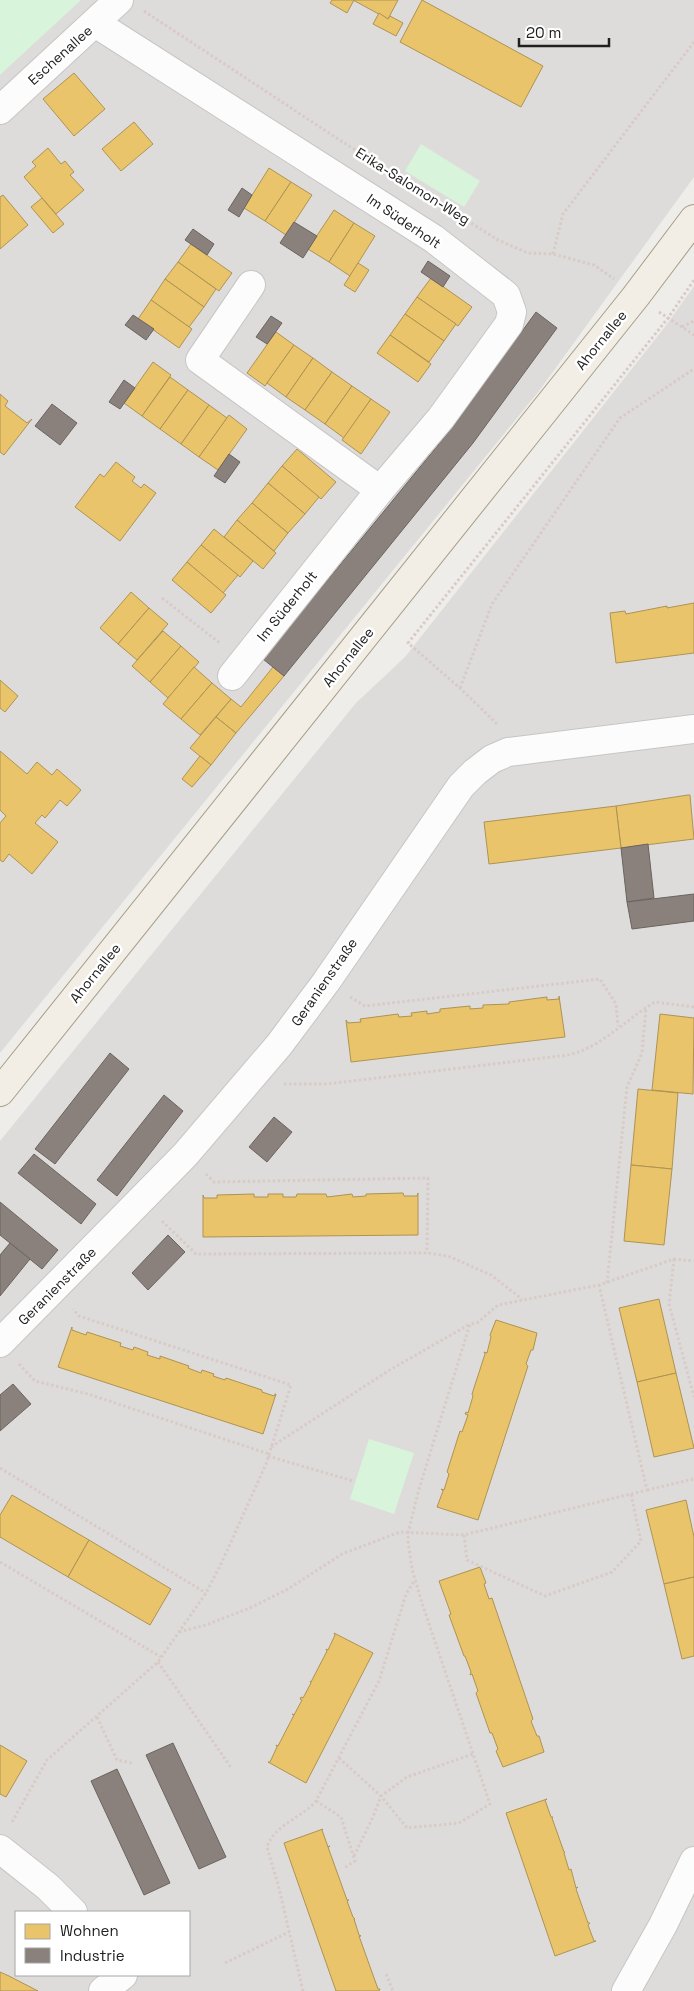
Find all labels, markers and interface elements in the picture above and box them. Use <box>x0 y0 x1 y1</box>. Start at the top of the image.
scale bar <box>519 15 609 47</box>
street label: Eschenallee <box>24 21 96 89</box>
text: 20 m <box>526 23 561 42</box>
street label: Erika-Salomon-Weg <box>352 143 474 229</box>
street label: Im Süderholt <box>363 190 445 252</box>
street label: Ahornallee <box>572 307 630 373</box>
street label: Im Süderholt <box>253 567 321 645</box>
street label: Ahornallee <box>319 624 377 690</box>
street label: Geranienstraße <box>287 935 361 1029</box>
street label: Ahornallee <box>66 940 124 1006</box>
street label: Geranienstraße <box>14 1243 100 1329</box>
legend <box>15 1911 190 1976</box>
text: Wohnen <box>60 1921 119 1940</box>
text: Industrie <box>60 1946 125 1965</box>

